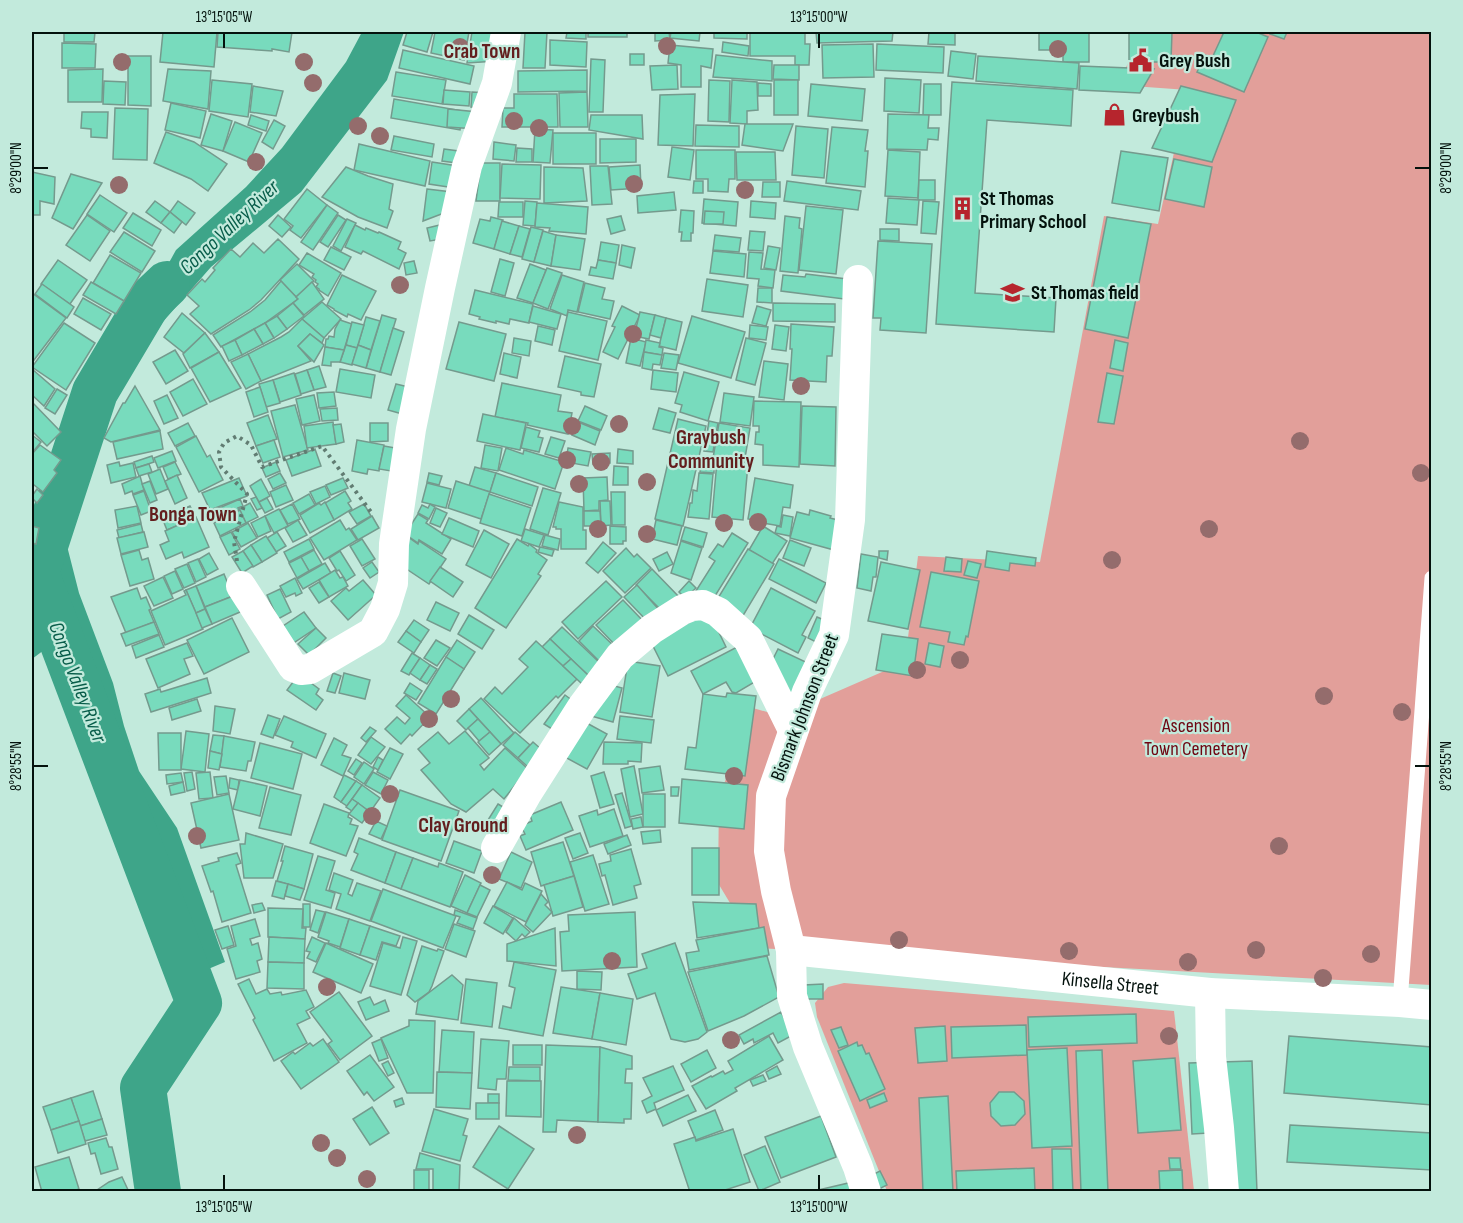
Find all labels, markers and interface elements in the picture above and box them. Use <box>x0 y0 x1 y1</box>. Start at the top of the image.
text: 13°15'05"W <box>196 8 252 27</box>
text: 13°15'00"W <box>790 8 848 27</box>
district label: Crab Town <box>444 39 520 64</box>
public building icon: Grey Bush <box>1128 47 1154 73</box>
place label: Grey Bush <box>1159 49 1230 73</box>
shop icon: Greybush <box>1101 102 1127 128</box>
place label: Greybush <box>1132 104 1199 128</box>
text: 8°29'00"N <box>7 142 26 194</box>
text: 8°29'00"N <box>1437 142 1456 194</box>
water label: Congo Valley River <box>174 174 285 280</box>
place label: St Thomas Primary School <box>980 187 1086 234</box>
building icon: St Thomas Primary School <box>949 196 975 222</box>
school or university icon: St Thomas field <box>1000 279 1026 305</box>
place label: St Thomas field <box>1031 281 1139 305</box>
district label: Graybush Community <box>668 425 754 474</box>
district label: Bonga Town <box>149 502 237 527</box>
water label: Congo Valley River <box>43 619 112 747</box>
street label: Bismark Johnson Street <box>766 630 844 784</box>
park label: Ascension Town Cemetery <box>1144 714 1248 761</box>
text: 8°28'55"N <box>7 741 26 791</box>
text: 8°28'55"N <box>1437 741 1456 791</box>
district label: Clay Ground <box>418 813 508 838</box>
street label: Kinsella Street <box>1061 967 1160 1001</box>
text: 13°15'05"W <box>196 1198 252 1217</box>
text: 13°15'00"W <box>790 1198 848 1217</box>

